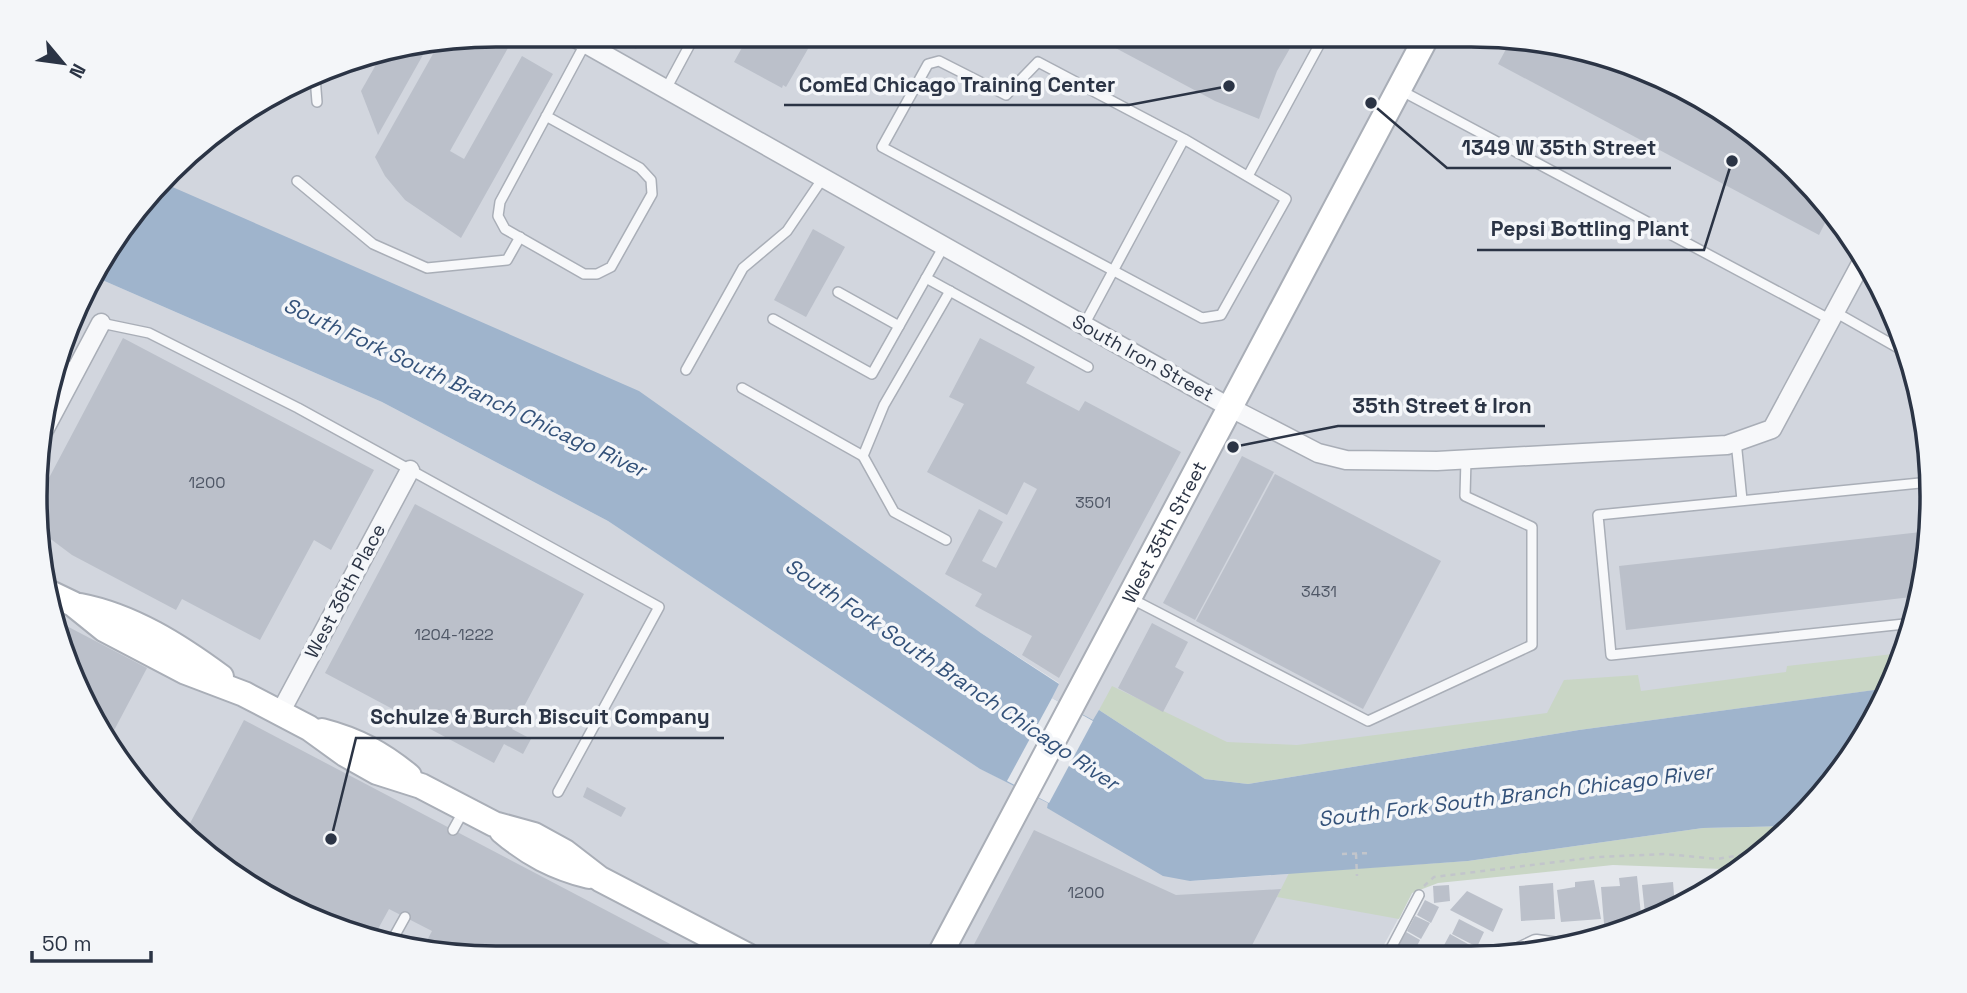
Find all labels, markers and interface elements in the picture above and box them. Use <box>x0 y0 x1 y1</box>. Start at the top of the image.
north arrow <box>28 28 98 98</box>
text: N <box>63 59 91 83</box>
callout: ComEd Chicago Training Center <box>784 63 1129 105</box>
text: ComEd Chicago Training Center <box>799 71 1115 98</box>
callout: 1349 W 35th Street <box>1447 126 1671 168</box>
text: 1349 W 35th Street <box>1462 134 1656 161</box>
callout: Pepsi Bottling Plant <box>1477 208 1704 250</box>
text: Pepsi Bottling Plant <box>1491 215 1689 242</box>
water label: South Fork South Branch Chicago River <box>280 291 652 484</box>
street label: South Iron Street <box>1068 309 1218 407</box>
callout: 35th Street & Iron <box>1338 384 1545 426</box>
text: 35th Street & Iron <box>1352 392 1532 419</box>
street label: West 35th Street <box>1116 457 1212 607</box>
house number: 1200 <box>189 472 225 493</box>
house number: 3501 <box>1075 492 1111 513</box>
street label: West 36th Place <box>299 519 391 663</box>
water label: South Fork South Branch Chicago River <box>780 552 1126 797</box>
house number: 3431 <box>1301 581 1337 602</box>
house number: 1204-1222 <box>414 624 494 645</box>
callout: Schulze & Burch Biscuit Company <box>356 696 724 738</box>
text: Schulze & Burch Biscuit Company <box>370 703 710 730</box>
water label: South Fork South Branch Chicago River <box>1317 757 1716 833</box>
house number: 1200 <box>1068 882 1104 903</box>
scale bar <box>32 920 150 964</box>
text: 50 m <box>42 930 92 957</box>

